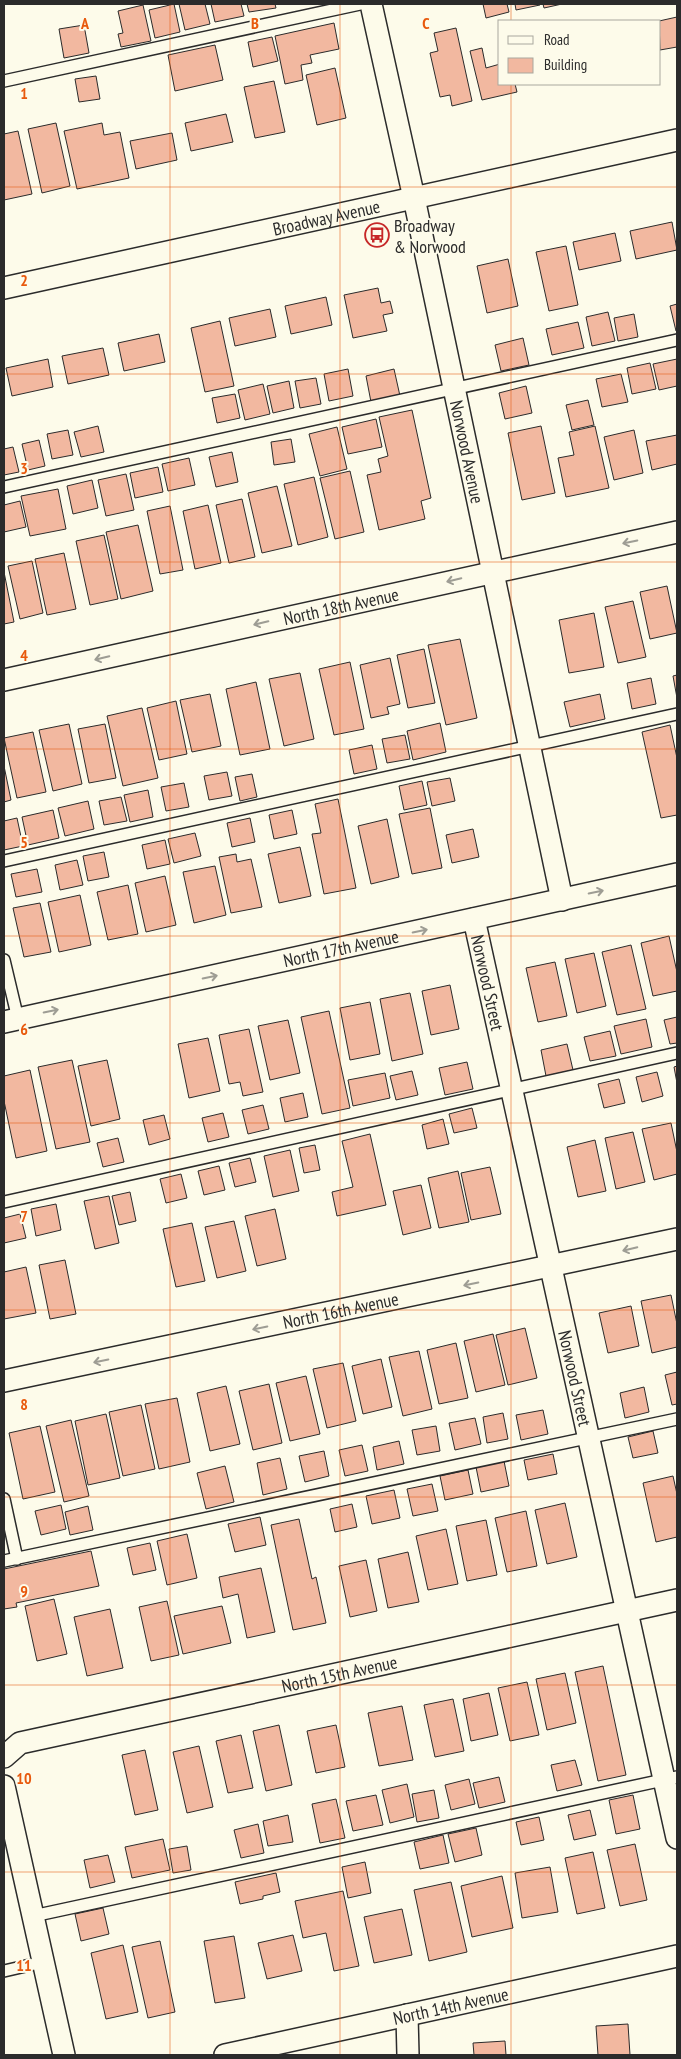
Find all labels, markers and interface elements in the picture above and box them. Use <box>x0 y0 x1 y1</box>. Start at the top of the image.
text: A <box>80 13 90 33</box>
text: B <box>251 13 259 33</box>
text: C <box>422 13 430 33</box>
legend <box>498 20 661 85</box>
text: Road <box>544 30 570 49</box>
text: Building <box>544 55 587 74</box>
text: 1 <box>20 83 28 103</box>
street label: Broadway Avenue <box>271 194 382 240</box>
place label: Broadway & Norwood <box>394 214 466 258</box>
bus stop icon: Broadway & Norwood <box>364 222 390 248</box>
text: 2 <box>20 270 28 290</box>
street label: Norwood Avenue <box>445 398 490 506</box>
text: 3 <box>20 458 28 478</box>
one-way arrow <box>622 538 638 547</box>
one-way arrow <box>446 576 462 585</box>
street label: North 18th Avenue <box>281 582 401 630</box>
one-way arrow <box>253 619 269 628</box>
text: 4 <box>20 645 28 665</box>
one-way arrow <box>95 654 111 663</box>
text: 5 <box>20 832 28 852</box>
one-way arrow <box>588 887 604 896</box>
street label: North 17th Avenue <box>281 924 401 972</box>
one-way arrow <box>412 925 428 935</box>
street label: Norwood Street <box>466 932 510 1033</box>
one-way arrow <box>202 972 218 981</box>
one-way arrow <box>43 1006 59 1016</box>
text: 6 <box>20 1019 28 1039</box>
text: 7 <box>20 1206 28 1226</box>
one-way arrow <box>622 1245 638 1254</box>
one-way arrow <box>463 1279 479 1289</box>
street label: North 16th Avenue <box>281 1287 400 1333</box>
one-way arrow <box>253 1324 269 1333</box>
street label: Norwood Street <box>554 1328 597 1428</box>
one-way arrow <box>94 1357 110 1366</box>
text: 8 <box>20 1394 28 1414</box>
text: 9 <box>20 1581 28 1601</box>
street label: North 15th Avenue <box>279 1650 399 1697</box>
text: 10 <box>16 1768 32 1788</box>
text: 11 <box>16 1955 32 1975</box>
street label: North 14th Avenue <box>391 1982 511 2029</box>

